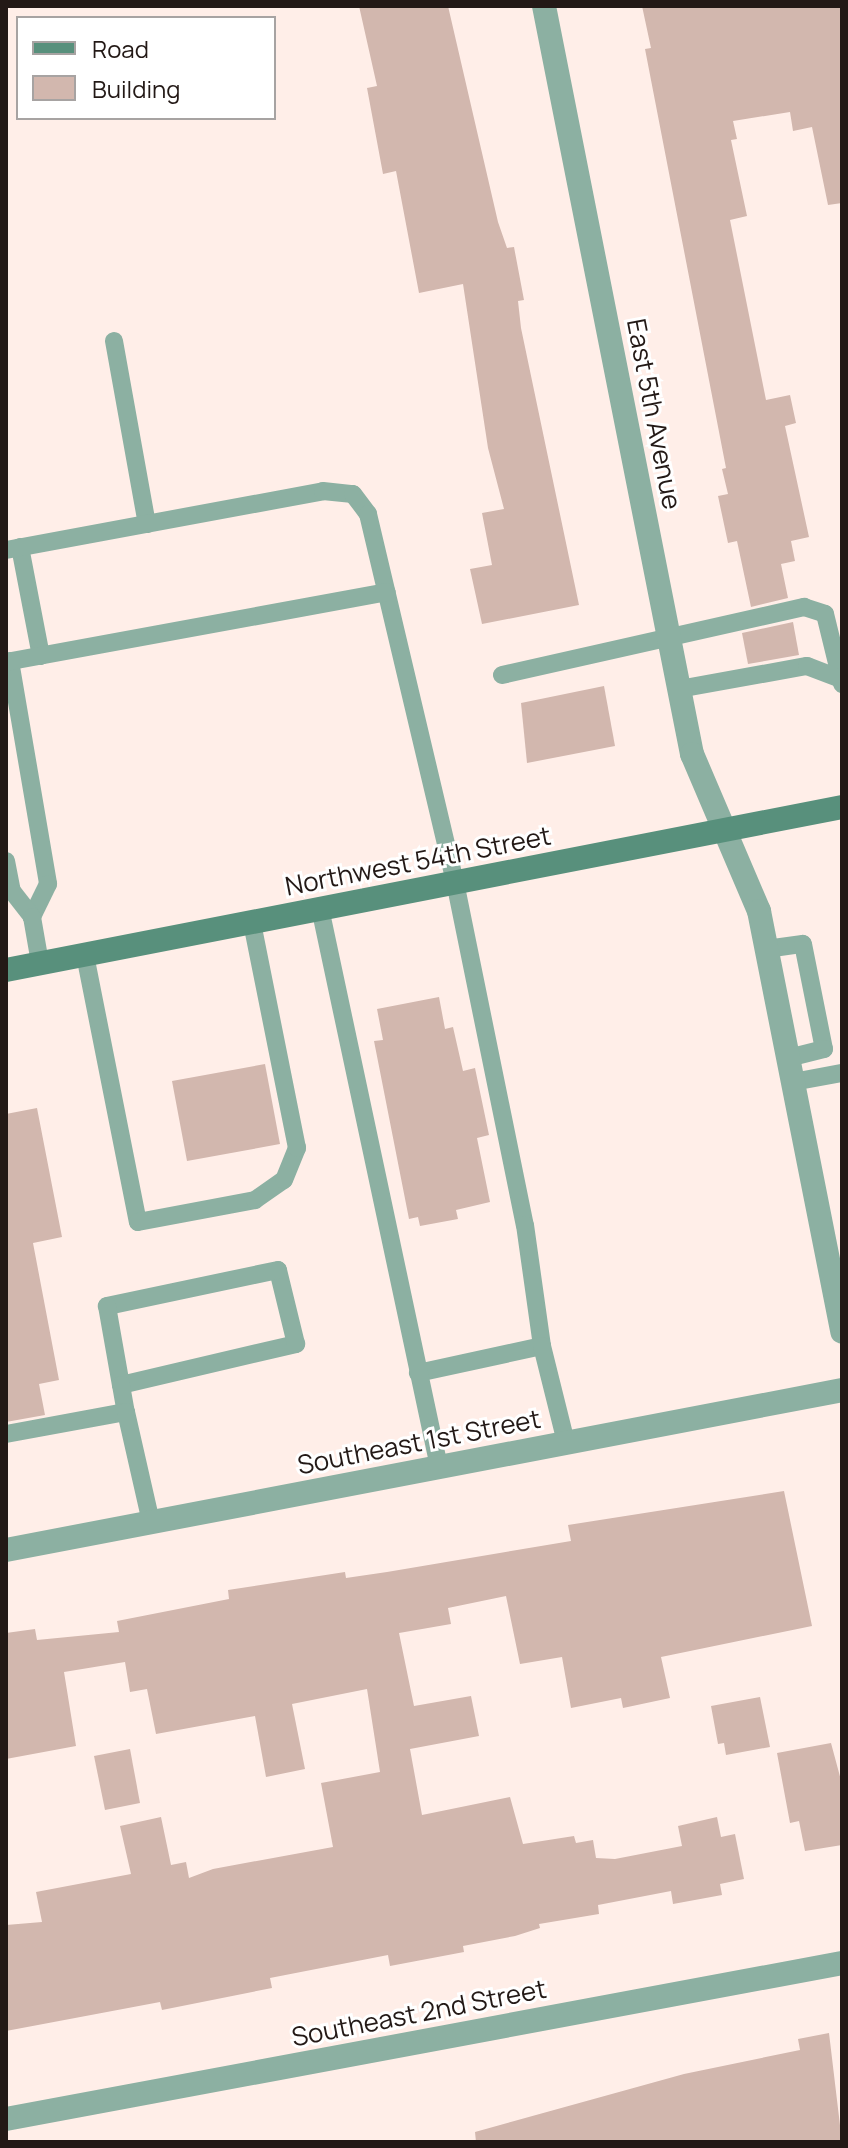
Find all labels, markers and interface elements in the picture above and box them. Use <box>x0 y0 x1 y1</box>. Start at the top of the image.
legend <box>16 16 276 120</box>
text: Road <box>92 32 149 65</box>
text: Building <box>92 72 180 105</box>
street label: East 5th Avenue <box>620 316 688 512</box>
street label: Northwest 54th Street <box>282 820 554 902</box>
street label: Southeast 1st Street <box>295 1403 543 1481</box>
street label: Southeast 2nd Street <box>289 1973 549 2053</box>

